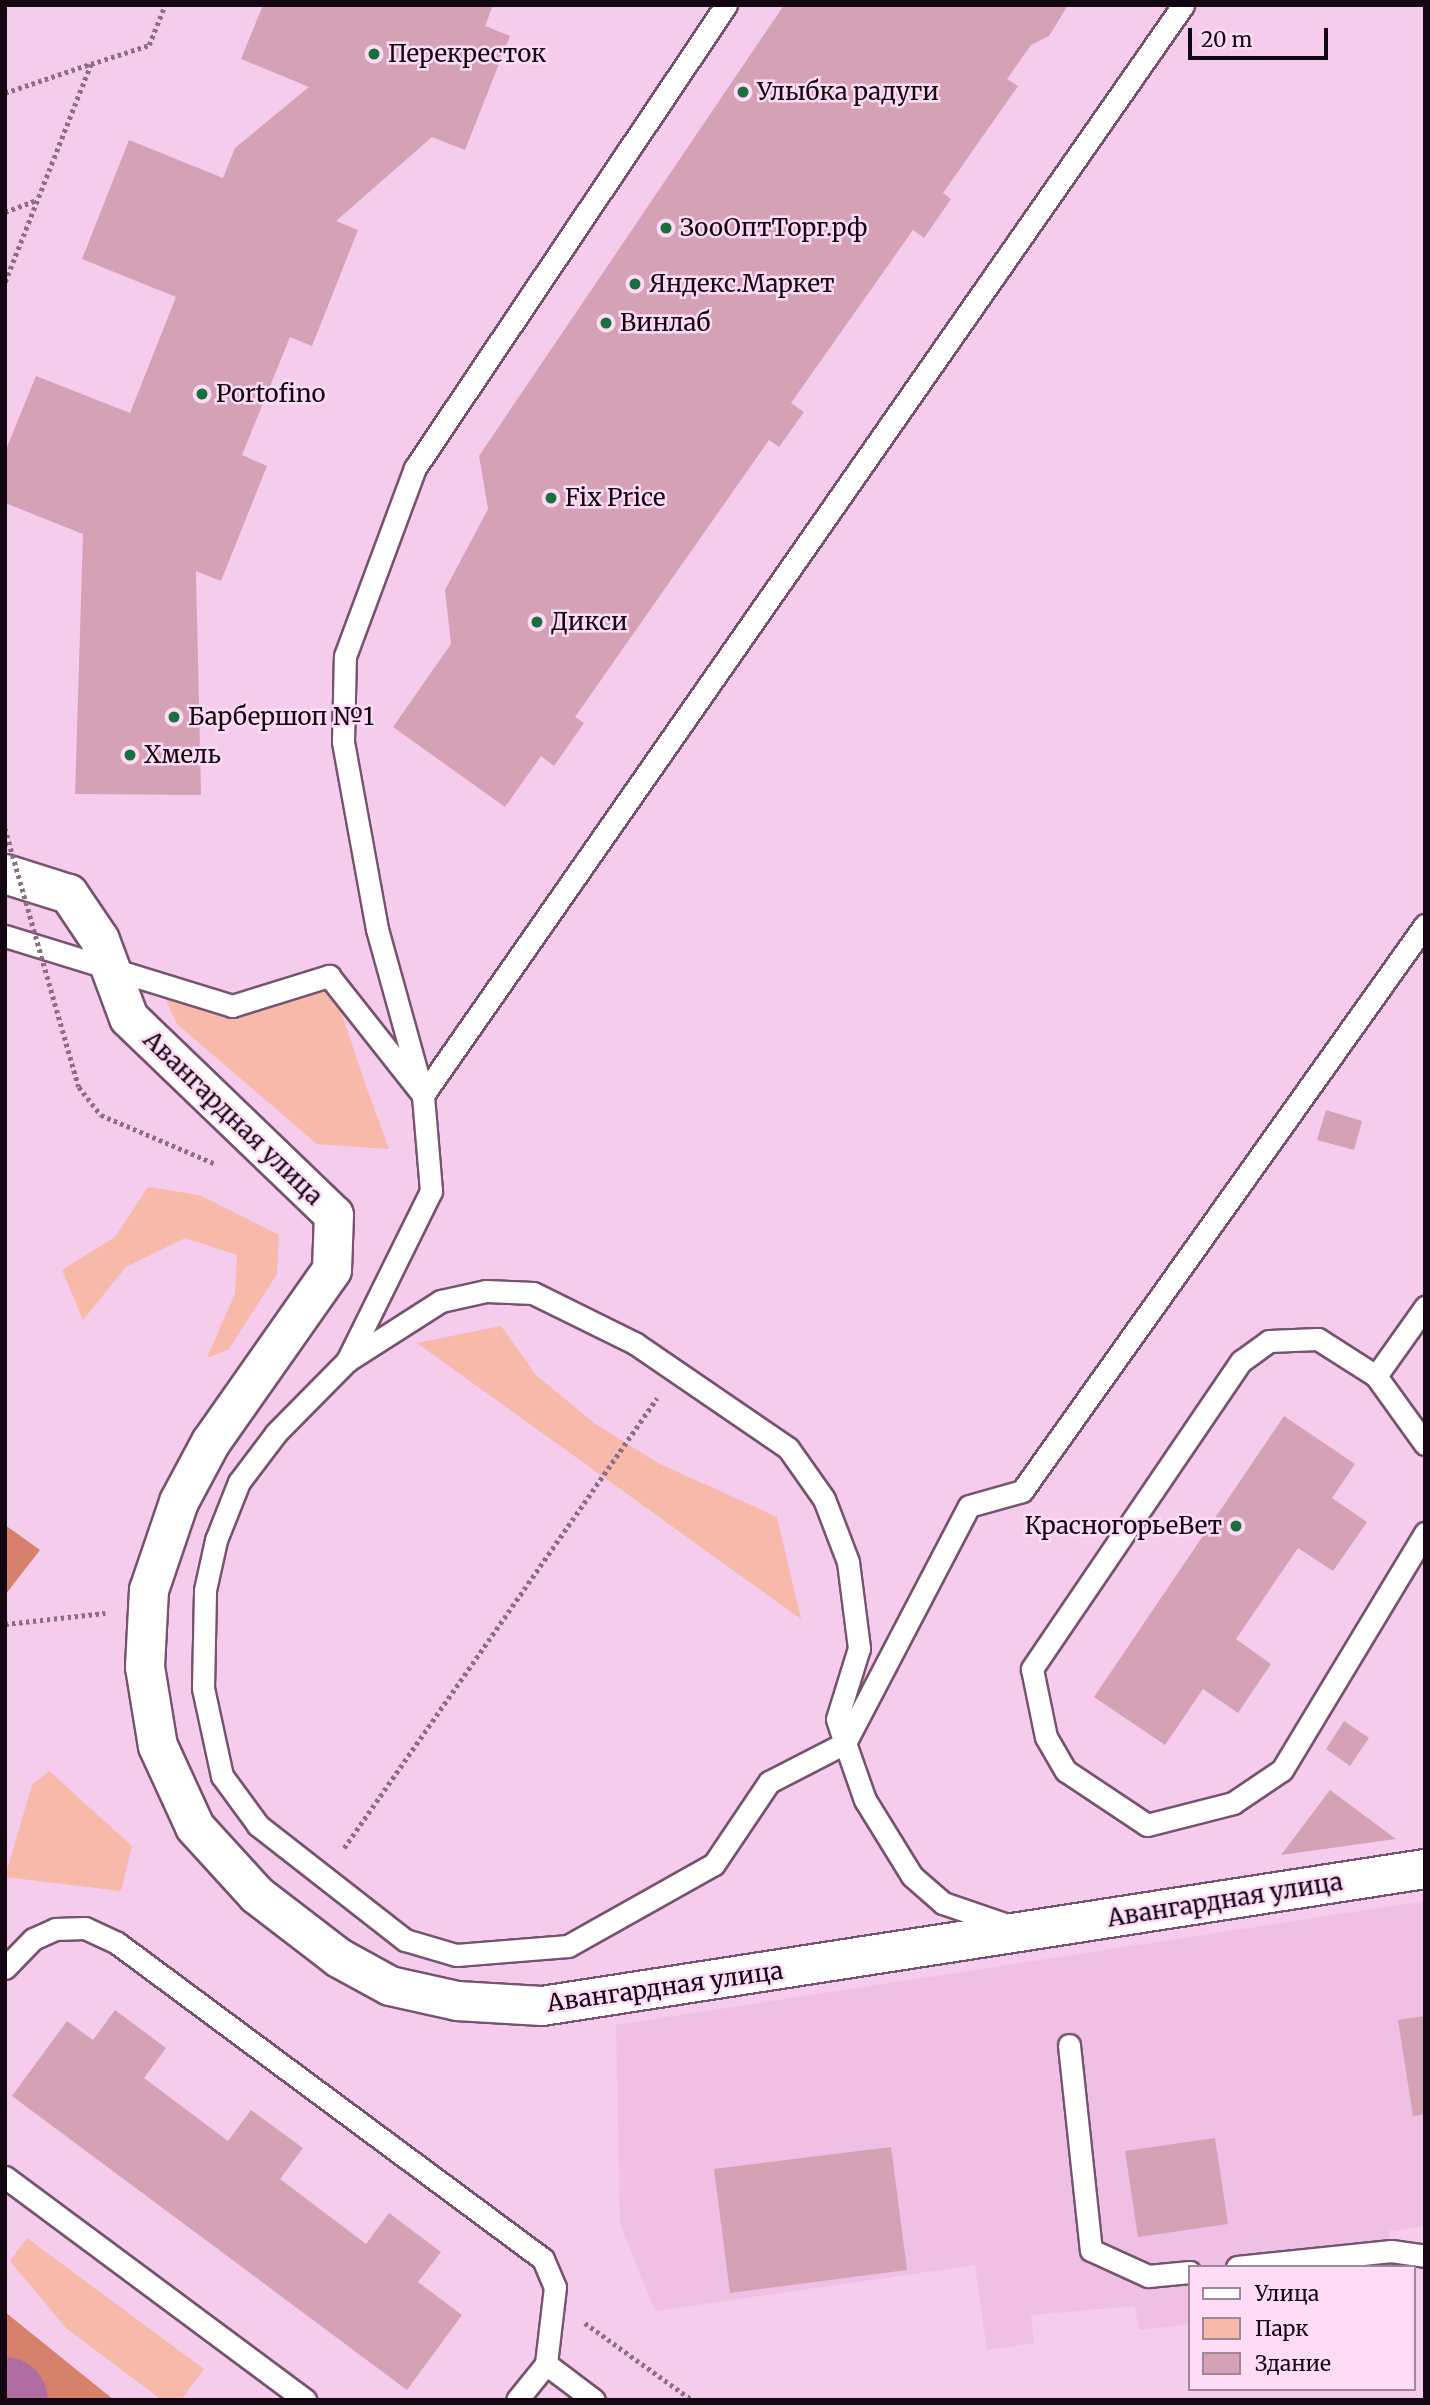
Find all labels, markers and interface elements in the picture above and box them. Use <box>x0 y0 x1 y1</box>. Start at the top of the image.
scale bar <box>1192 14 1332 58</box>
text: 20 m <box>1201 26 1252 53</box>
place label: Перекресток <box>388 40 546 68</box>
marker: Перекресток <box>366 46 382 62</box>
place label: Улыбка радуги <box>757 78 939 106</box>
marker: Улыбка радуги <box>735 84 751 100</box>
place label: ЗооОптТорг.рф <box>680 214 867 242</box>
marker: ЗооОптТорг.рф <box>658 220 674 236</box>
place label: Яндекс.Маркет <box>649 270 835 298</box>
marker: Яндекс.Маркет <box>627 276 643 292</box>
place label: Винлаб <box>620 309 710 337</box>
marker: Винлаб <box>598 315 614 331</box>
place label: Portofino <box>216 380 326 408</box>
marker: Portofino <box>194 386 210 402</box>
place label: Fix Price <box>565 484 665 512</box>
marker: Fix Price <box>543 490 559 506</box>
place label: Дикси <box>551 608 628 636</box>
marker: Дикси <box>529 614 545 630</box>
place label: Барбершоп №1 <box>188 703 374 731</box>
marker: Барбершоп №1 <box>166 709 182 725</box>
place label: Хмель <box>144 741 221 769</box>
marker: Хмель <box>122 747 138 763</box>
street label: Авангардная улица <box>137 1025 329 1211</box>
place label: КрасногорьеВет <box>1025 1512 1222 1540</box>
marker: КрасногорьеВет <box>1228 1518 1244 1534</box>
street label: Авангардная улица <box>1105 1867 1345 1933</box>
street label: Авангардная улица <box>545 1956 785 2018</box>
legend <box>1188 2265 1416 2391</box>
text: Улица <box>1255 2280 1319 2307</box>
text: Парк <box>1255 2315 1309 2342</box>
text: Здание <box>1255 2350 1331 2377</box>

